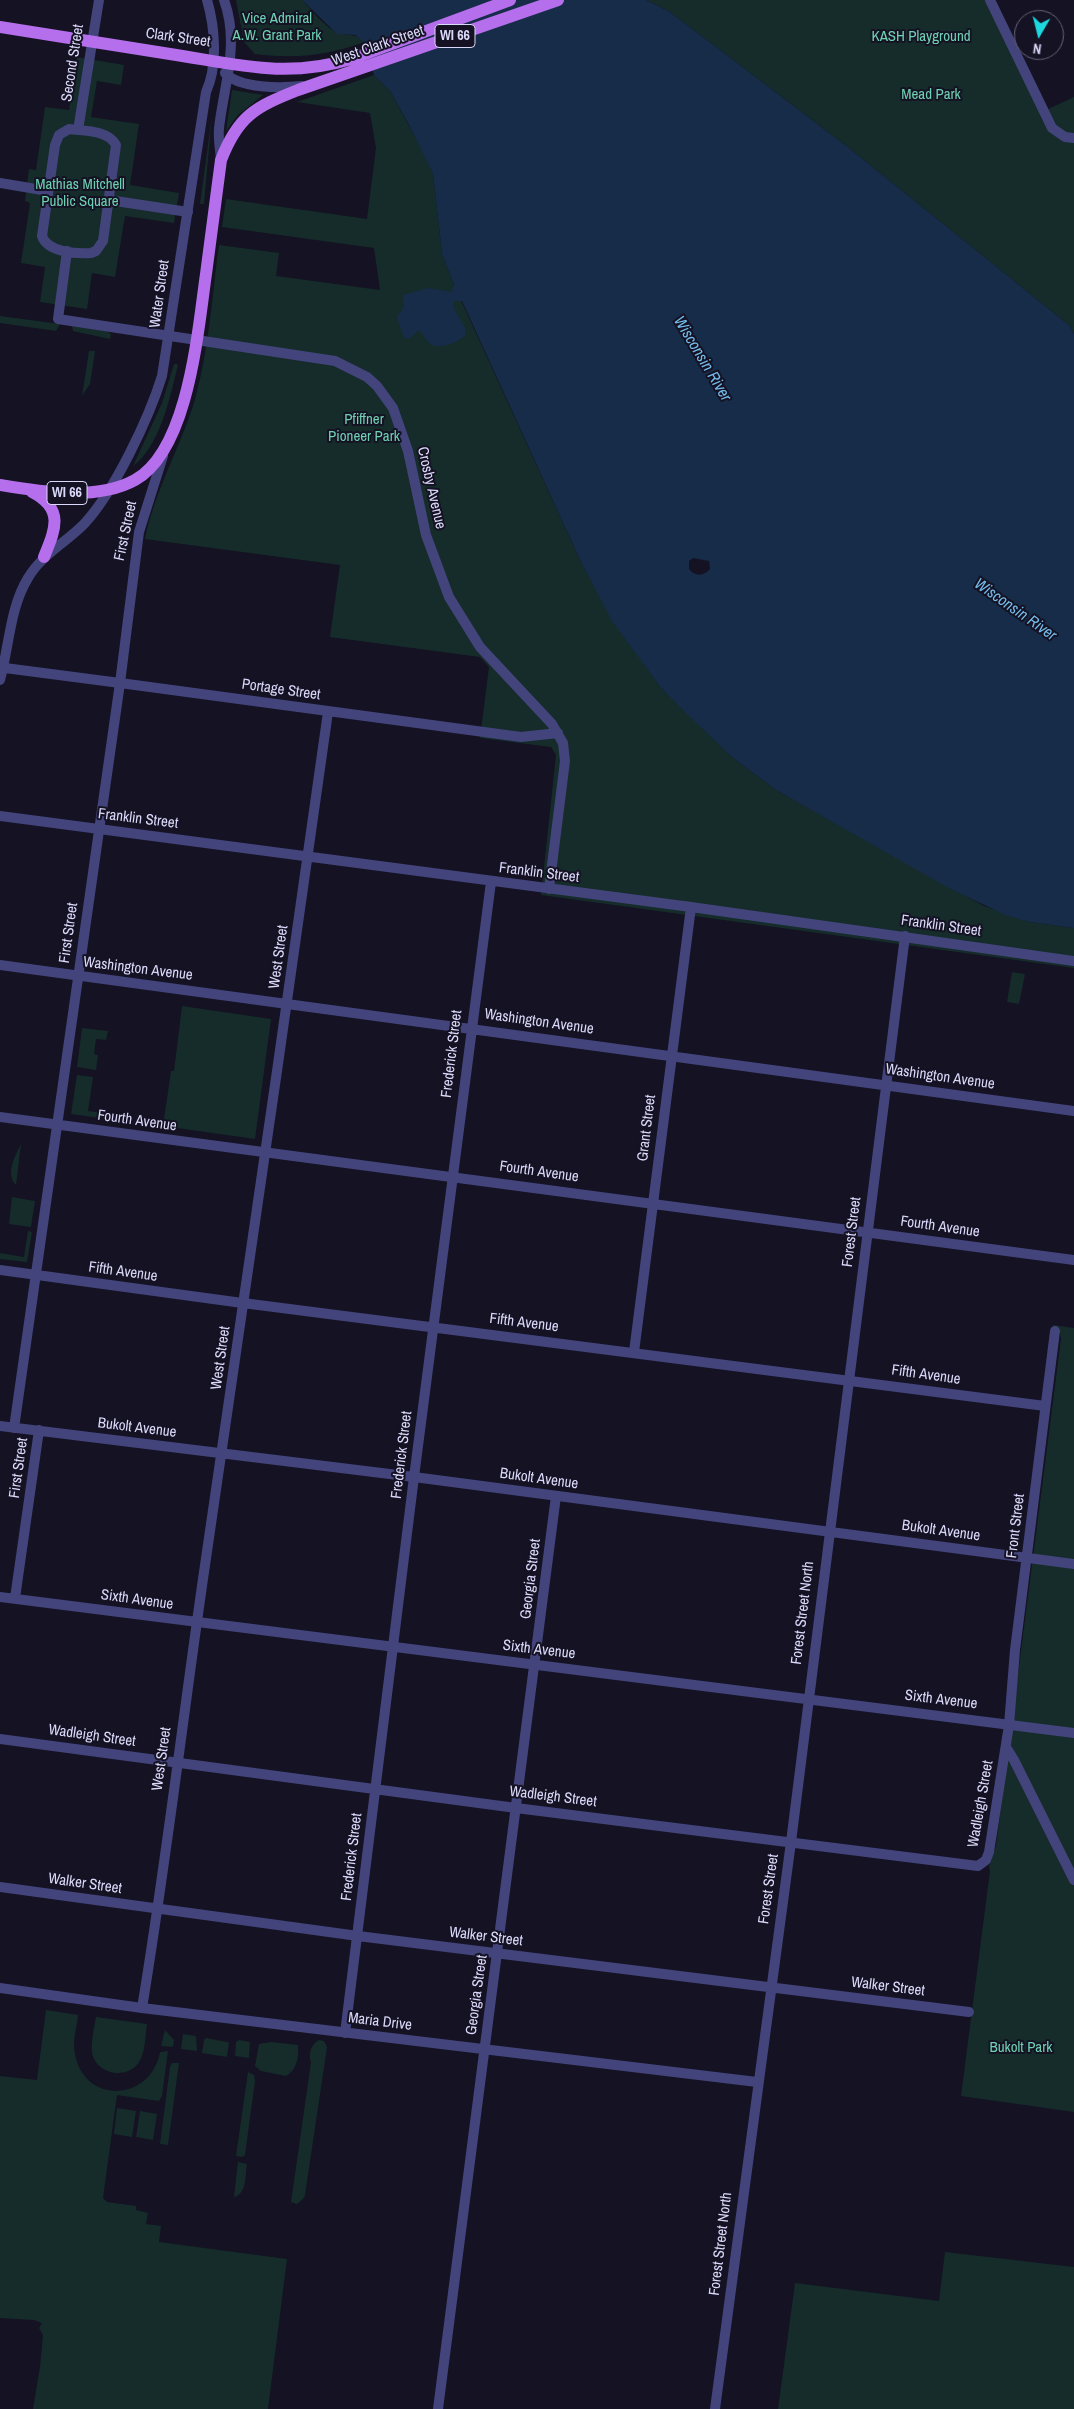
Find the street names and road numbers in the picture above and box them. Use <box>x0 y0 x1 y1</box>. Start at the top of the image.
street label: West Clark Street <box>330 22 426 70</box>
street label: Second Street <box>58 23 88 103</box>
road number: WI 66 <box>435 24 475 48</box>
street label: Clark Street <box>145 25 211 51</box>
street label: Water Street <box>146 259 174 329</box>
street label: Crosby Avenue <box>413 445 449 531</box>
road number: WI 66 <box>47 482 87 504</box>
street label: First Street <box>111 499 141 563</box>
street label: Portage Street <box>240 676 322 704</box>
street label: Franklin Street <box>97 805 179 833</box>
street label: Franklin Street <box>498 859 580 887</box>
street label: First Street <box>56 902 82 964</box>
street label: Franklin Street <box>900 911 982 941</box>
street label: West Street <box>266 924 292 990</box>
street label: Washington Avenue <box>82 953 194 985</box>
street label: Washington Avenue <box>483 1005 595 1039</box>
street label: Frederick Street <box>438 1009 466 1099</box>
street label: Washington Avenue <box>884 1060 996 1094</box>
street label: Grant Street <box>634 1094 660 1162</box>
street label: Fourth Avenue <box>96 1107 178 1135</box>
street label: Fourth Avenue <box>498 1158 580 1186</box>
street label: Forest Street <box>839 1196 865 1268</box>
street label: Fourth Avenue <box>899 1213 981 1241</box>
street label: Fifth Avenue <box>87 1258 159 1286</box>
street label: Fifth Avenue <box>488 1310 560 1336</box>
street label: West Street <box>208 1325 234 1391</box>
street label: Fifth Avenue <box>890 1361 962 1389</box>
street label: Frederick Street <box>388 1410 416 1500</box>
street label: Bukolt Avenue <box>97 1414 177 1442</box>
street label: First Street <box>6 1437 32 1499</box>
street label: Bukolt Avenue <box>499 1465 579 1493</box>
street label: Front Street <box>1003 1493 1029 1559</box>
street label: Bukolt Avenue <box>901 1517 981 1545</box>
street label: Georgia Street <box>517 1538 545 1620</box>
street label: Forest Street North <box>788 1560 818 1666</box>
street label: Sixth Avenue <box>100 1586 174 1614</box>
street label: Sixth Avenue <box>502 1637 576 1663</box>
street label: Sixth Avenue <box>904 1687 978 1713</box>
street label: Wadleigh Street <box>47 1721 137 1751</box>
street label: West Street <box>149 1726 175 1792</box>
street label: Wadleigh Street <box>965 1759 997 1849</box>
street label: Wadleigh Street <box>508 1783 598 1811</box>
street label: Frederick Street <box>338 1812 366 1902</box>
street label: Forest Street <box>755 1853 783 1925</box>
street label: Walker Street <box>47 1870 123 1898</box>
street label: Walker Street <box>448 1924 524 1950</box>
street label: Georgia Street <box>462 1954 492 2036</box>
street label: Walker Street <box>850 1974 926 2000</box>
street label: Maria Drive <box>347 2009 413 2035</box>
street label: Forest Street North <box>706 2191 736 2297</box>

